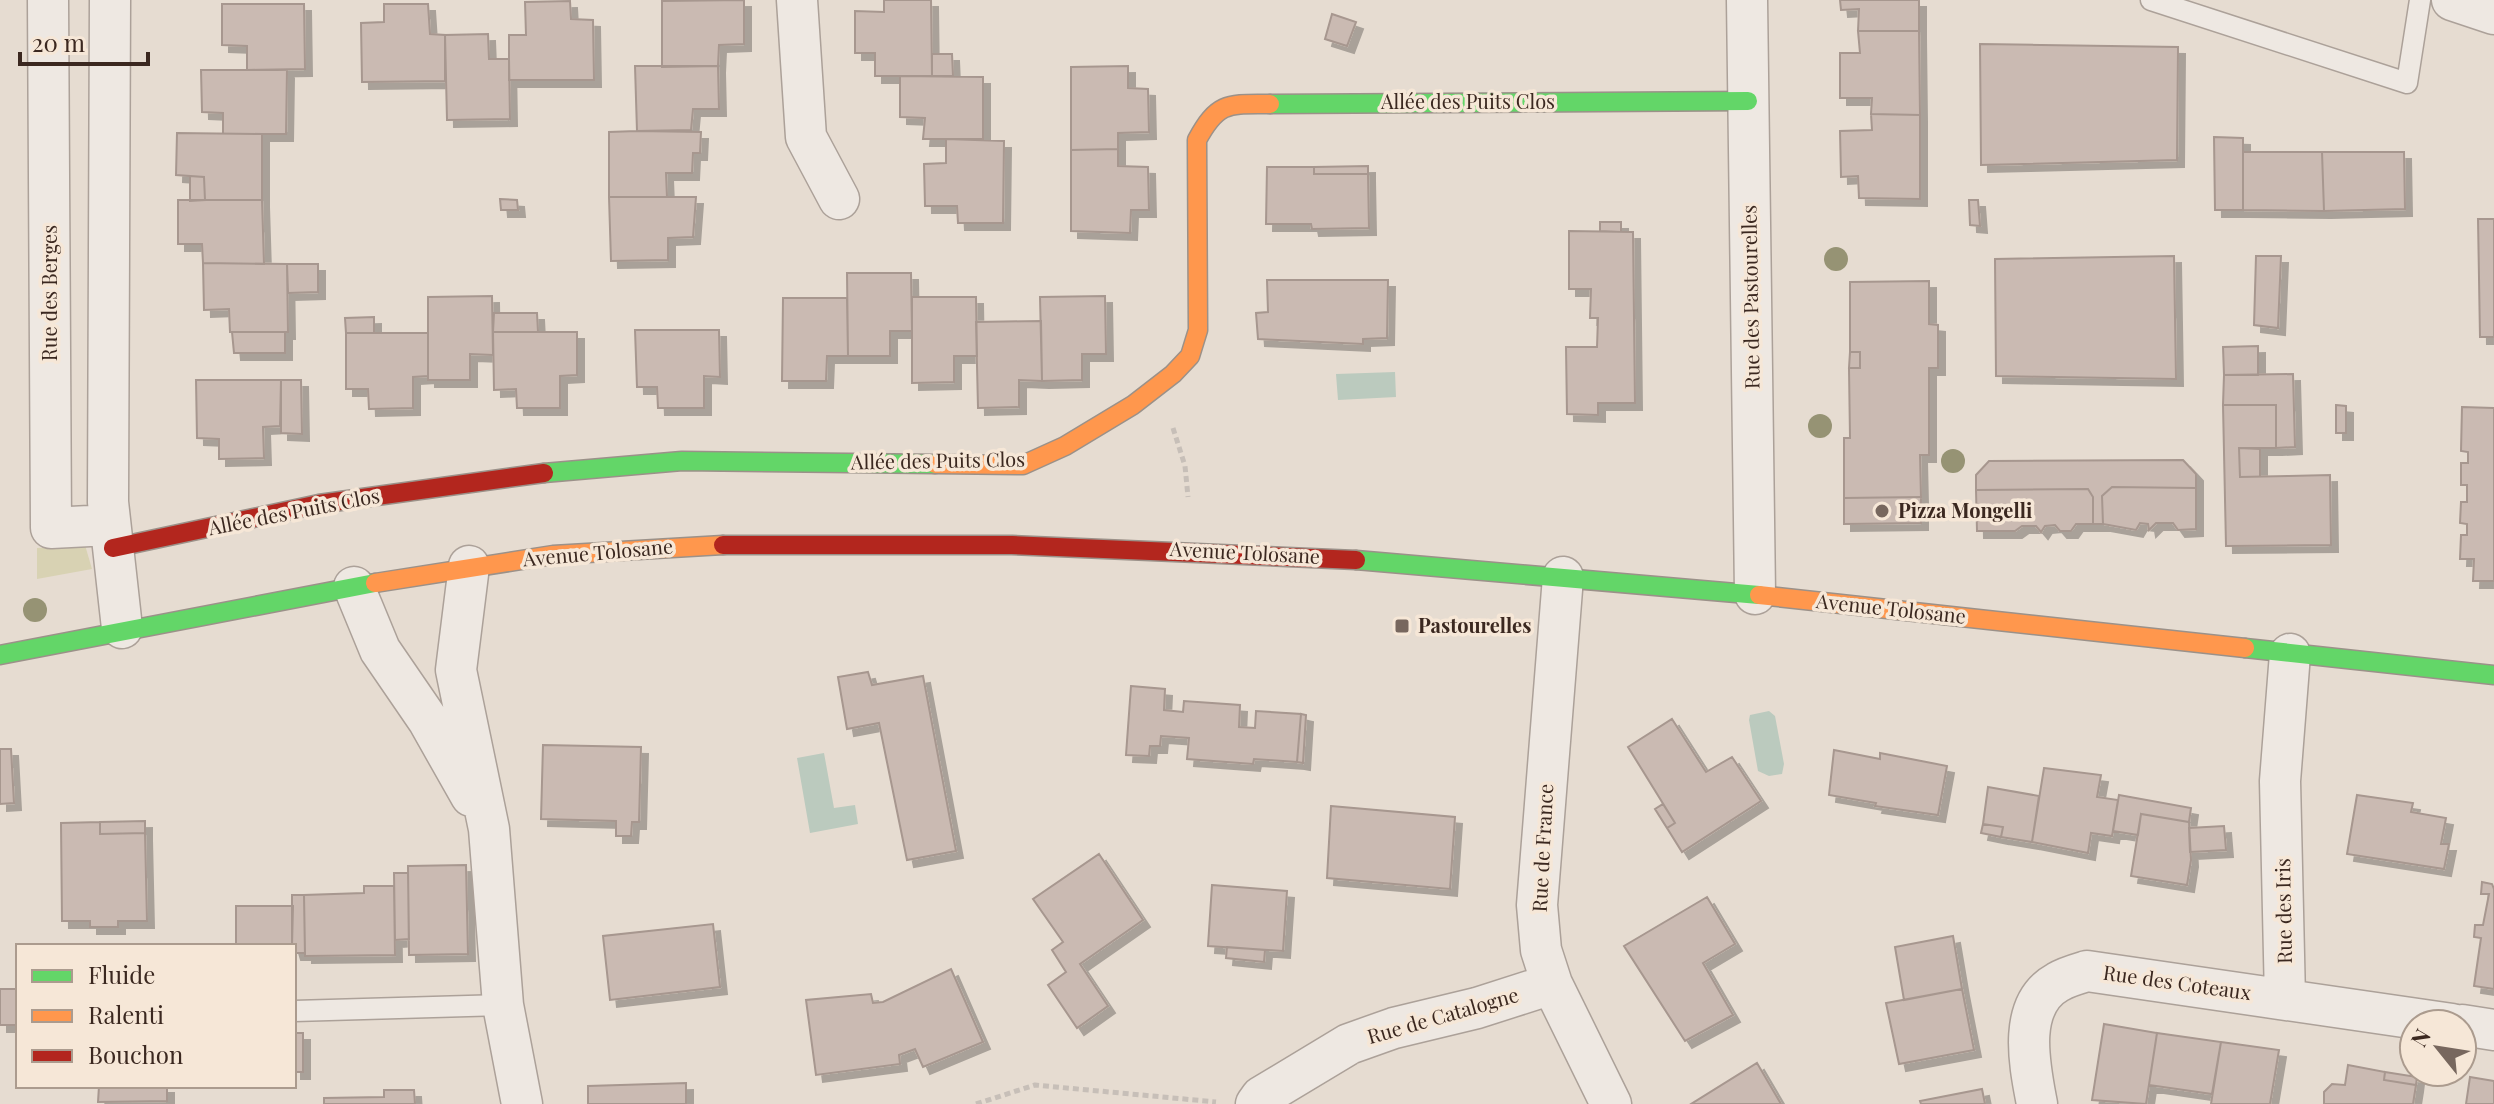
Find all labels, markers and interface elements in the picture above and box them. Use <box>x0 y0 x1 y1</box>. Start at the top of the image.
scale bar <box>20 16 148 66</box>
text: 20 m <box>32 26 85 58</box>
street label: Allée des Puits Clos <box>1380 87 1555 114</box>
street label: Rue des Pastourelles <box>1734 205 1765 389</box>
street label: Rue des Berges <box>35 225 62 361</box>
street label: Allée des Puits Clos <box>850 444 1025 475</box>
street label: Allée des Puits Clos <box>205 481 382 541</box>
place label: Pizza Mongelli <box>1898 496 2032 523</box>
marker: Pizza Mongelli <box>1873 502 1891 520</box>
street label: Avenue Tolosane <box>521 532 674 572</box>
street label: Avenue Tolosane <box>1168 534 1321 569</box>
street label: Avenue Tolosane <box>1814 586 1967 629</box>
place label: Pastourelles <box>1418 611 1531 638</box>
marker: Pastourelles <box>1393 617 1411 635</box>
street label: Rue de France <box>1525 783 1558 913</box>
street label: Rue des Iris <box>2268 858 2297 964</box>
legend <box>16 944 296 1088</box>
text: Fluide <box>88 958 155 990</box>
street label: Rue des Coteaux <box>2101 958 2254 1005</box>
street label: Rue de Catalogne <box>1364 980 1521 1049</box>
text: Ralenti <box>88 998 164 1030</box>
north arrow <box>2398 1008 2478 1088</box>
text: N <box>2403 1023 2437 1052</box>
text: Bouchon <box>88 1038 183 1070</box>

